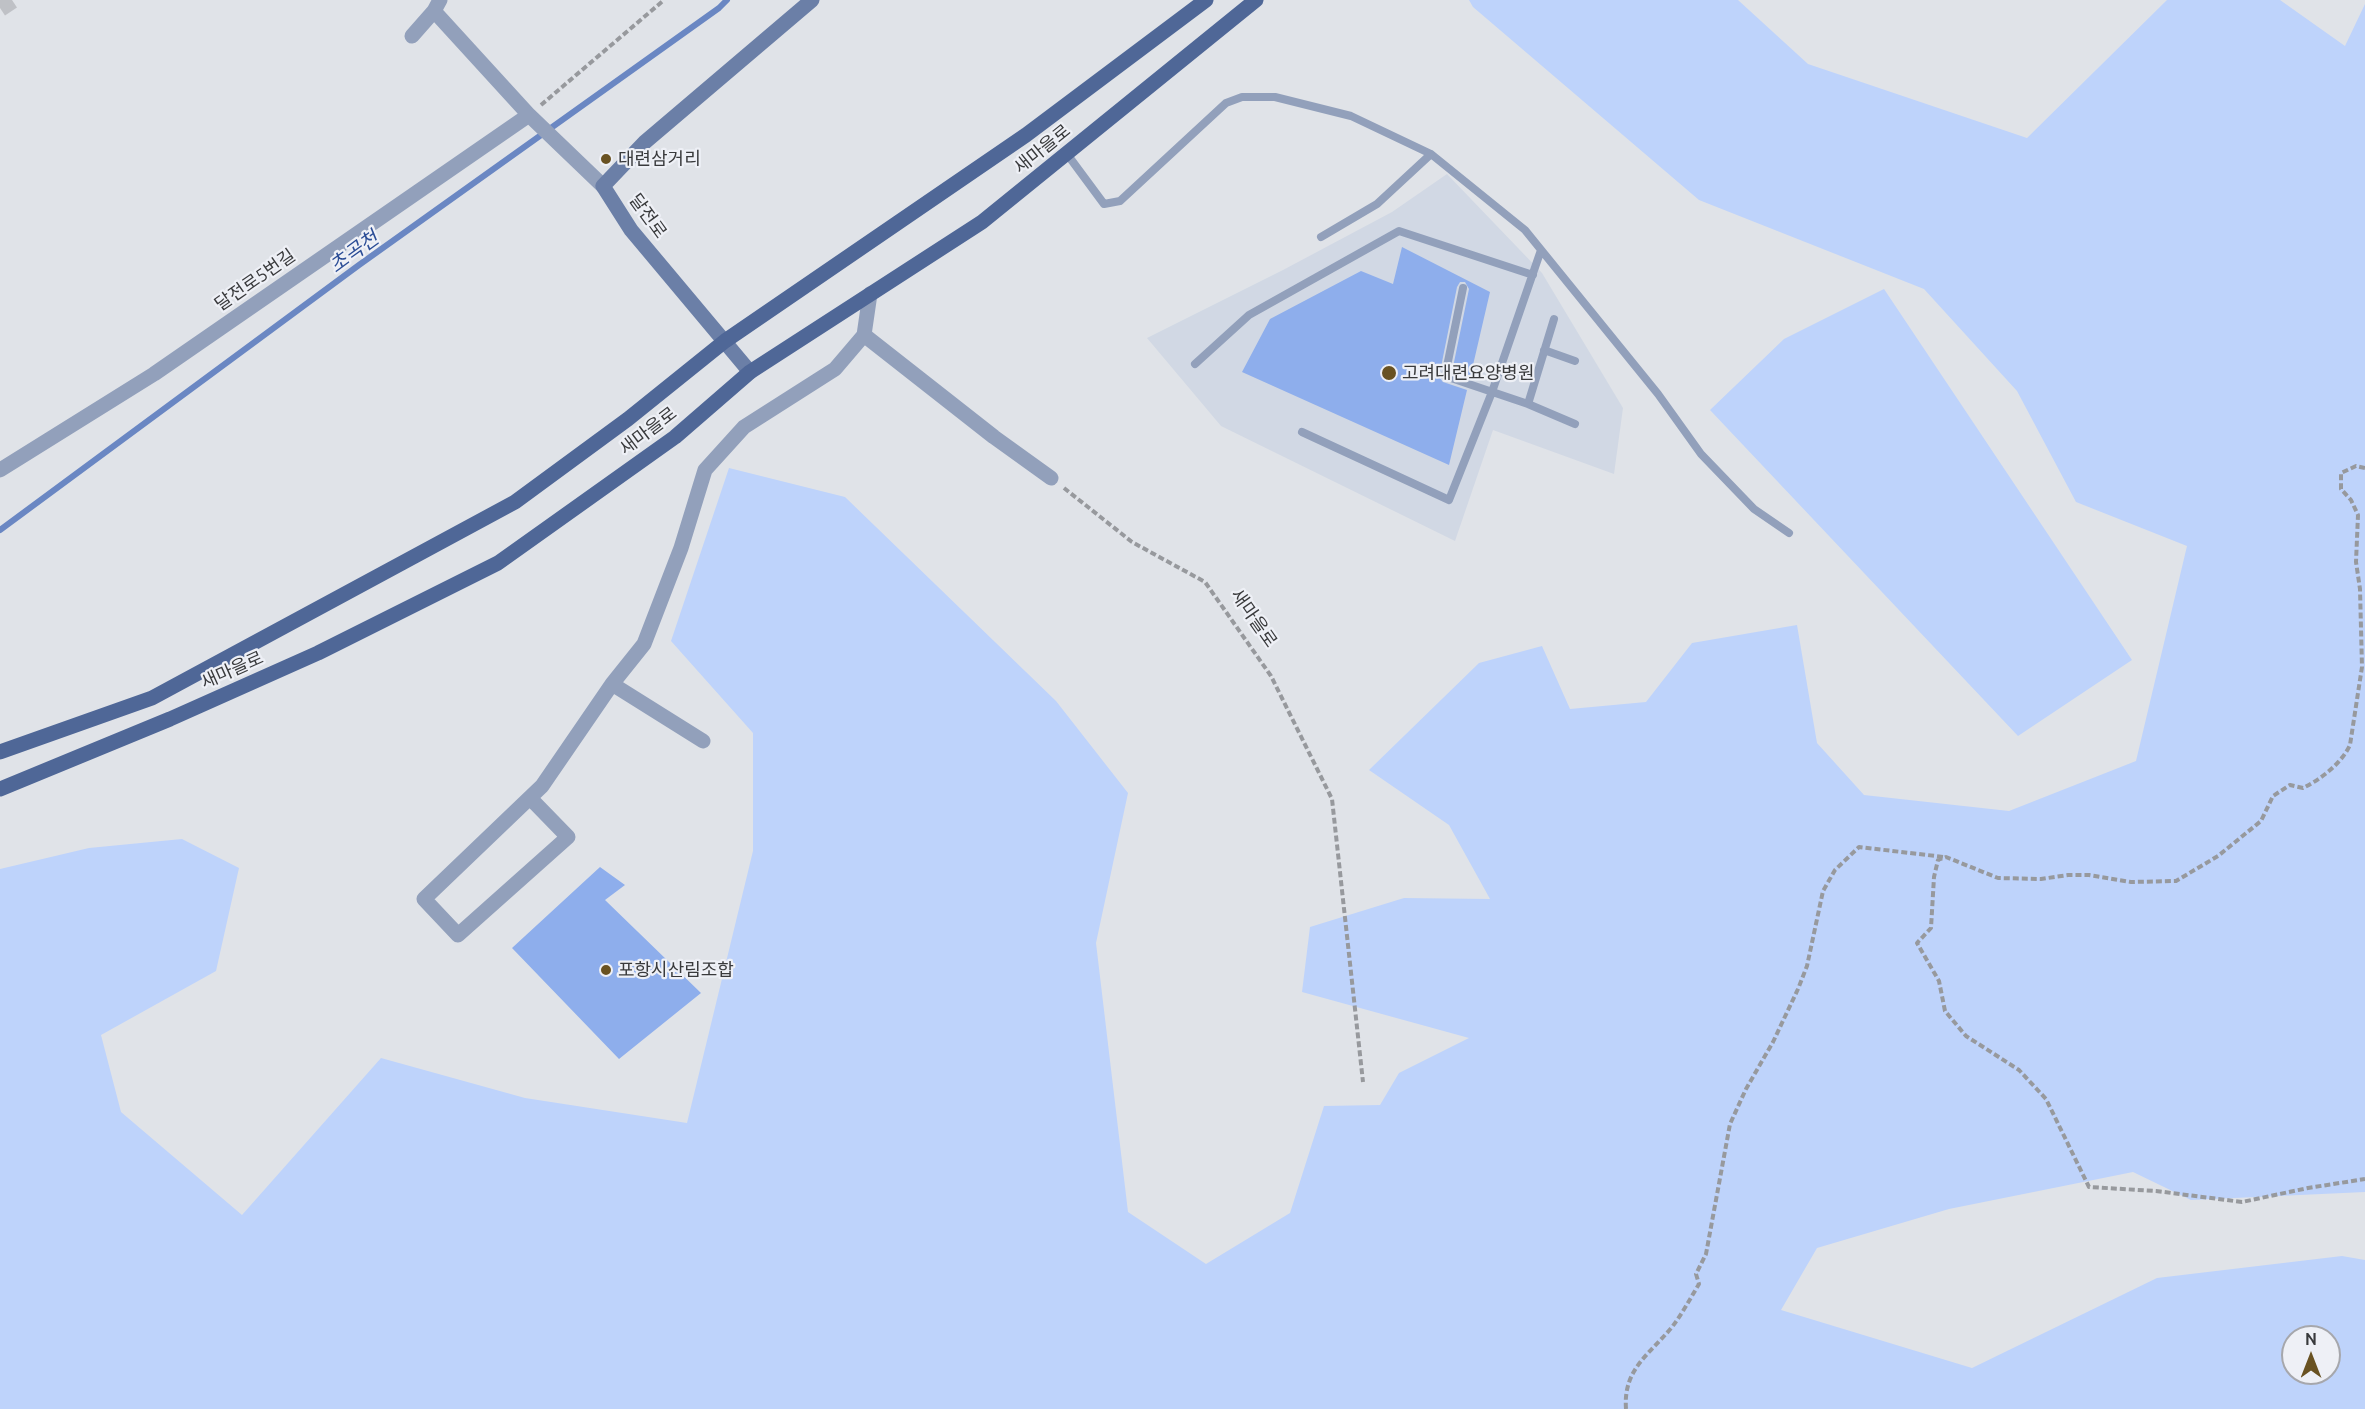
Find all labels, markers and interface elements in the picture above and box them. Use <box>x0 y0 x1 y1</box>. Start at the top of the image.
street label: 새마을로 <box>1009 120 1075 178</box>
place label: 대련삼거리 <box>618 148 701 170</box>
marker: 대련삼거리 <box>599 152 613 166</box>
street label: 달전로 <box>625 190 671 242</box>
water label: 초곡천 <box>325 226 383 278</box>
street label: 달전로5번길 <box>211 244 299 316</box>
place label: 고려대련요양병원 <box>1402 362 1534 384</box>
marker: 고려대련요양병원 <box>1380 364 1398 382</box>
street label: 새마을로 <box>615 402 681 460</box>
street label: 새마을로 <box>1226 585 1282 651</box>
street label: 새마을로 <box>197 647 267 693</box>
place label: 포항시산림조합 <box>618 959 734 981</box>
marker: 포항시산림조합 <box>599 963 613 977</box>
north arrow <box>2281 1325 2341 1385</box>
text: N <box>2305 1330 2317 1348</box>

